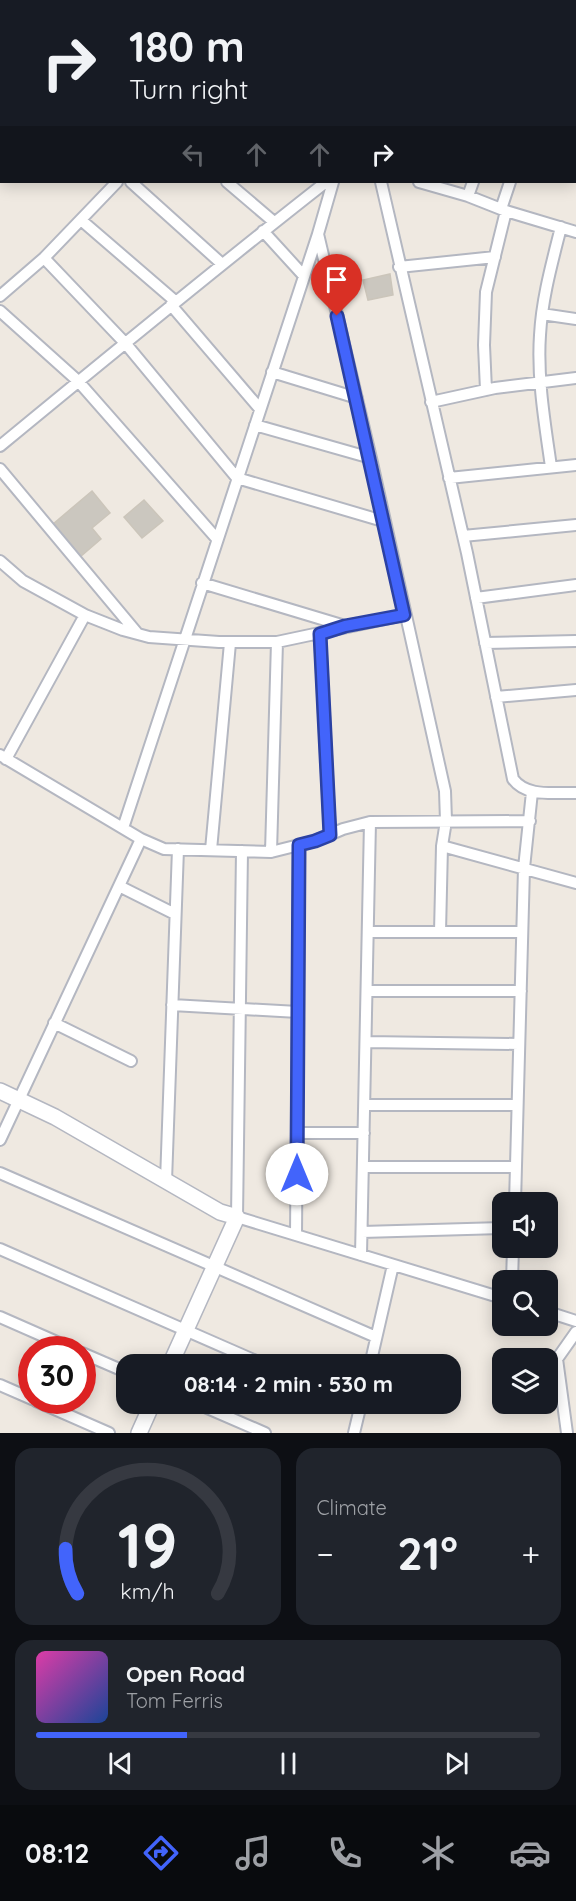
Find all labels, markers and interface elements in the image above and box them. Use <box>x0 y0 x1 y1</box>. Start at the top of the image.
text: 180 m <box>129 20 245 73</box>
icon: right <box>30 24 108 102</box>
text: Turn right <box>129 72 248 106</box>
icon: left <box>177 138 210 171</box>
icon: ahead <box>240 138 273 171</box>
icon: ahead <box>303 138 336 171</box>
icon: right <box>366 138 399 171</box>
pin <box>311 254 362 316</box>
icon: arrive <box>320 263 353 296</box>
position arrow <box>265 1142 329 1206</box>
map controls <box>492 1192 558 1414</box>
button: sound <box>492 1192 558 1258</box>
button: search <box>492 1270 558 1336</box>
speed limit sign: 30 <box>18 1336 96 1414</box>
button: layers <box>492 1348 558 1414</box>
text: 08:14 · 2 min · 530 m <box>184 1370 393 1398</box>
text: Climate <box>317 1495 387 1520</box>
text: 19 <box>118 1506 178 1584</box>
text: 21° <box>397 1525 458 1581</box>
text: − <box>317 1533 334 1574</box>
text: + <box>521 1533 540 1574</box>
text: km/h <box>121 1578 175 1604</box>
text: Open Road <box>126 1660 245 1688</box>
text: Tom Ferris <box>126 1688 223 1713</box>
icon: previous <box>104 1747 137 1780</box>
icon: pause <box>272 1747 305 1780</box>
icon: next <box>440 1747 473 1780</box>
icon: directions <box>140 1832 182 1874</box>
icon: music <box>232 1832 274 1874</box>
icon: phone <box>324 1832 366 1874</box>
icon: climate <box>417 1832 459 1874</box>
icon: car <box>509 1832 551 1874</box>
text: 08:12 <box>25 1836 90 1870</box>

